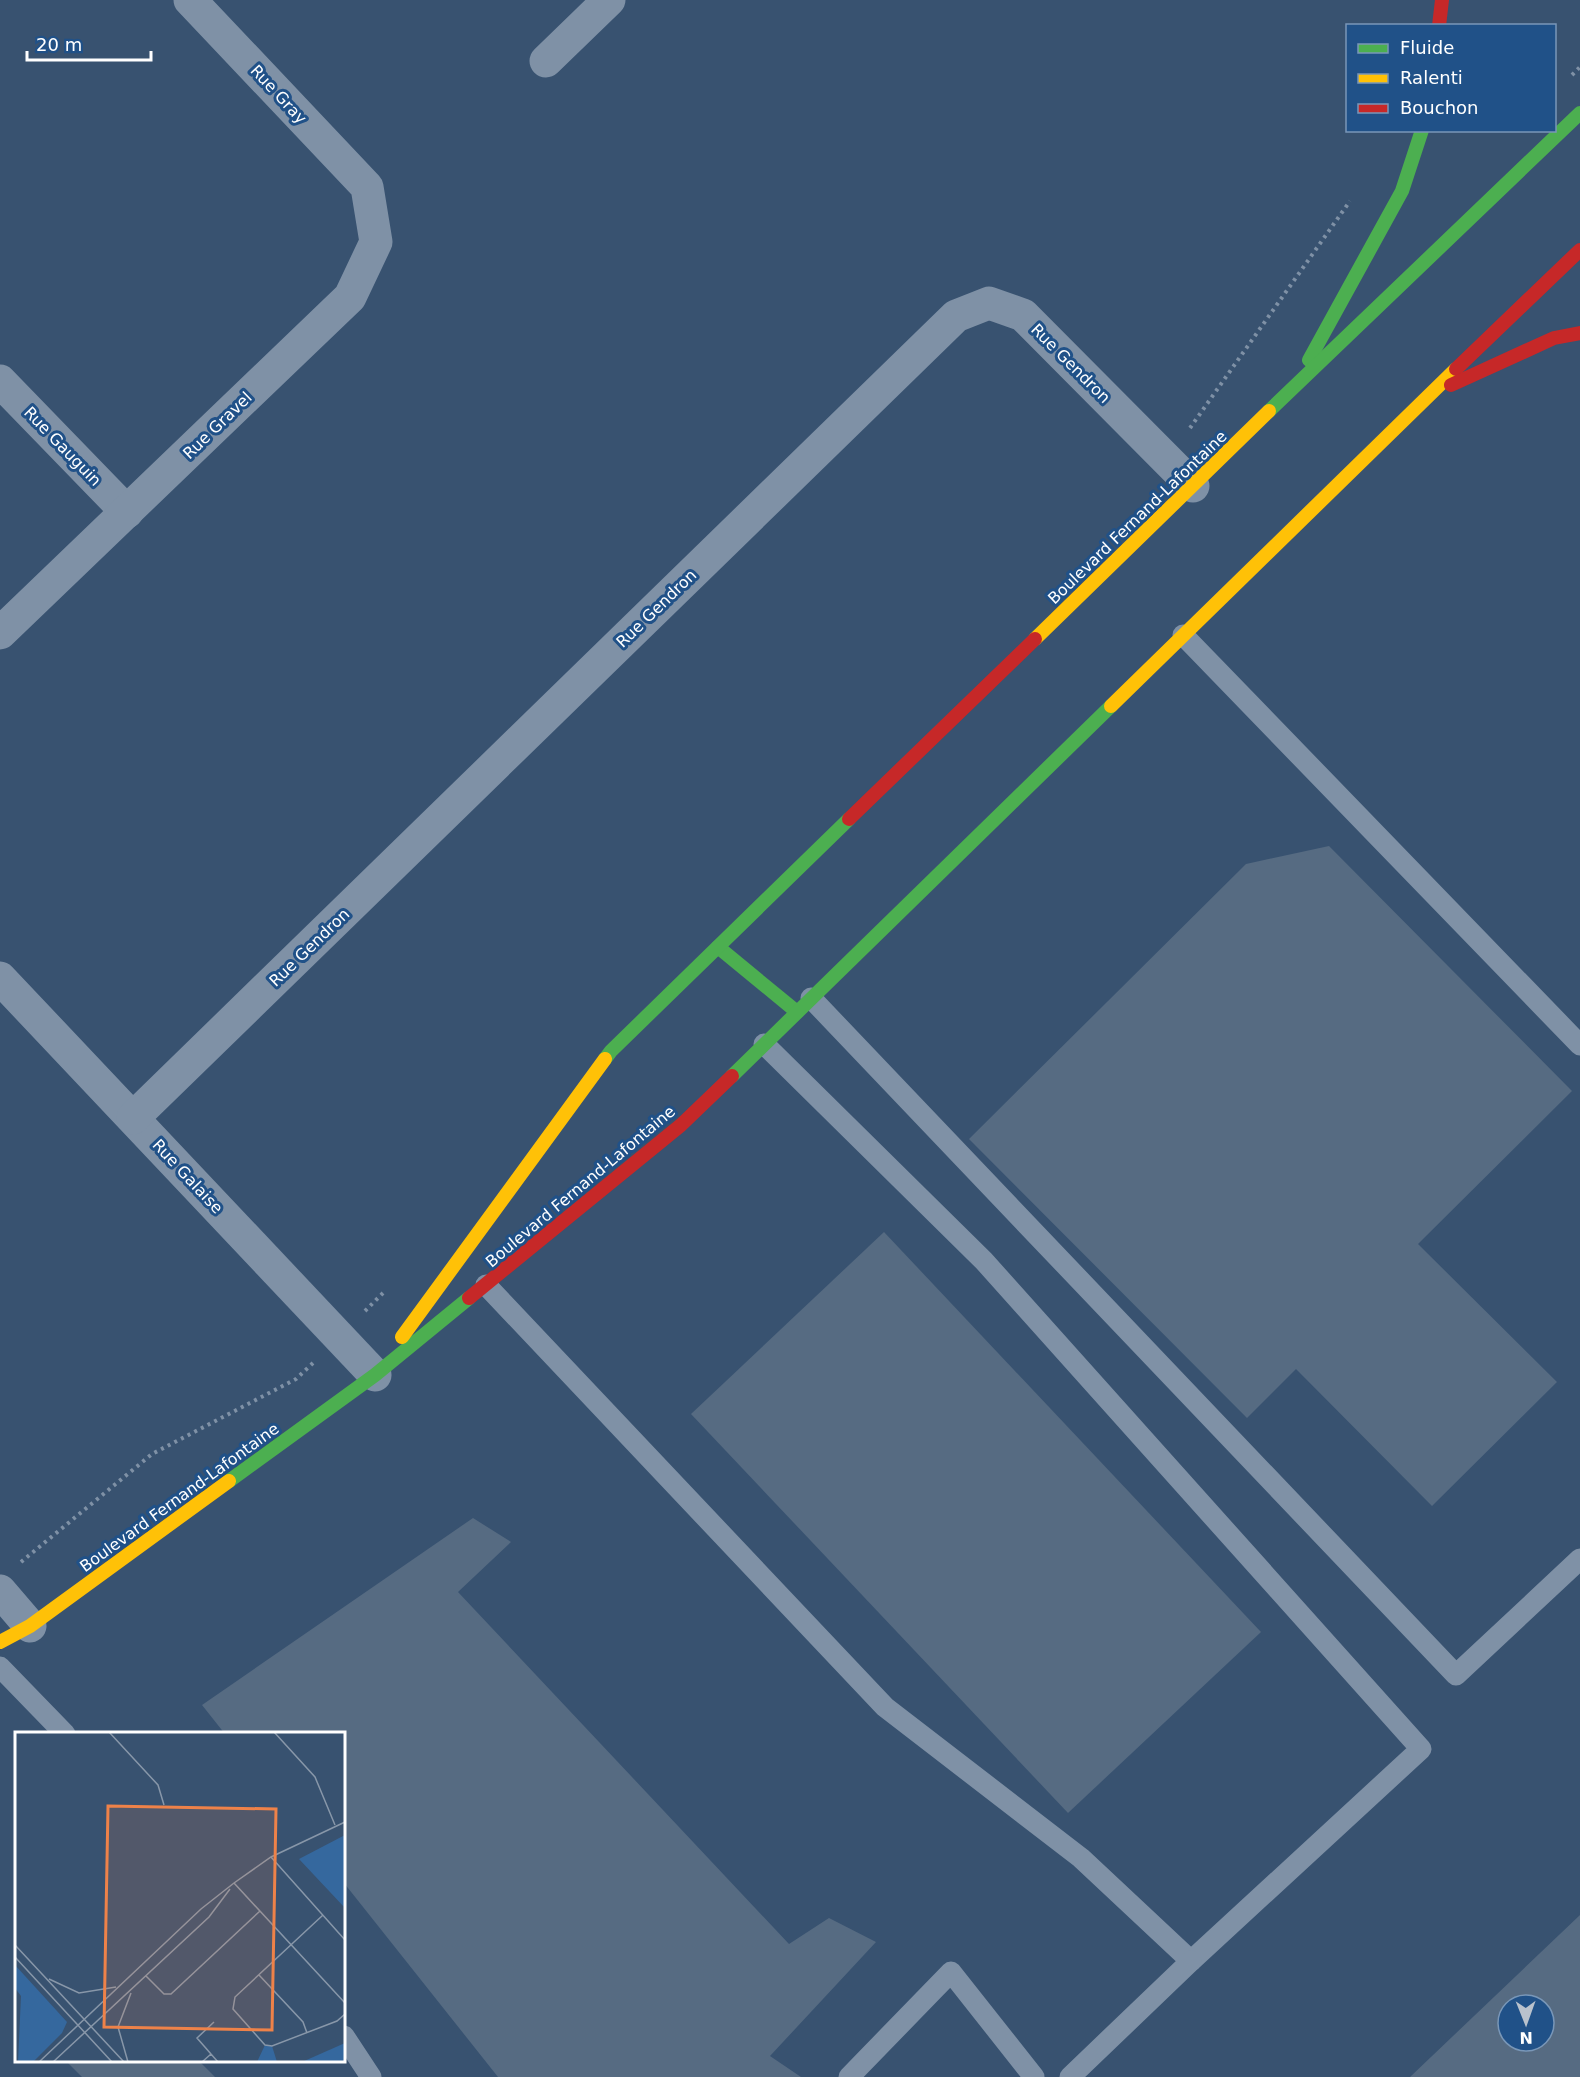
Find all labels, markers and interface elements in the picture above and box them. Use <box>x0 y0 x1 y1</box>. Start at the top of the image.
scale bar <box>27 24 152 62</box>
legend <box>1346 24 1556 132</box>
text: 20 m <box>36 34 82 55</box>
text: Fluide <box>1400 37 1454 58</box>
street label: Rue Gray <box>247 61 311 128</box>
text: Ralenti <box>1400 67 1463 88</box>
text: Bouchon <box>1400 97 1479 118</box>
street label: Rue Gendron <box>1027 320 1114 407</box>
street label: Rue Gravel <box>179 388 256 463</box>
street label: Rue Gauguin <box>20 403 105 490</box>
street label: Boulevard Fernand-Lafontaine <box>1044 427 1231 608</box>
street label: Rue Gendron <box>612 565 700 651</box>
street label: Rue Gendron <box>265 904 353 990</box>
street label: Boulevard Fernand-Lafontaine <box>482 1102 679 1271</box>
street label: Rue Galaise <box>148 1135 227 1217</box>
street label: Boulevard Fernand-Lafontaine <box>76 1419 282 1576</box>
inset map <box>15 1732 345 2062</box>
north arrow <box>1496 1993 1556 2053</box>
text: N <box>1519 2028 1533 2047</box>

